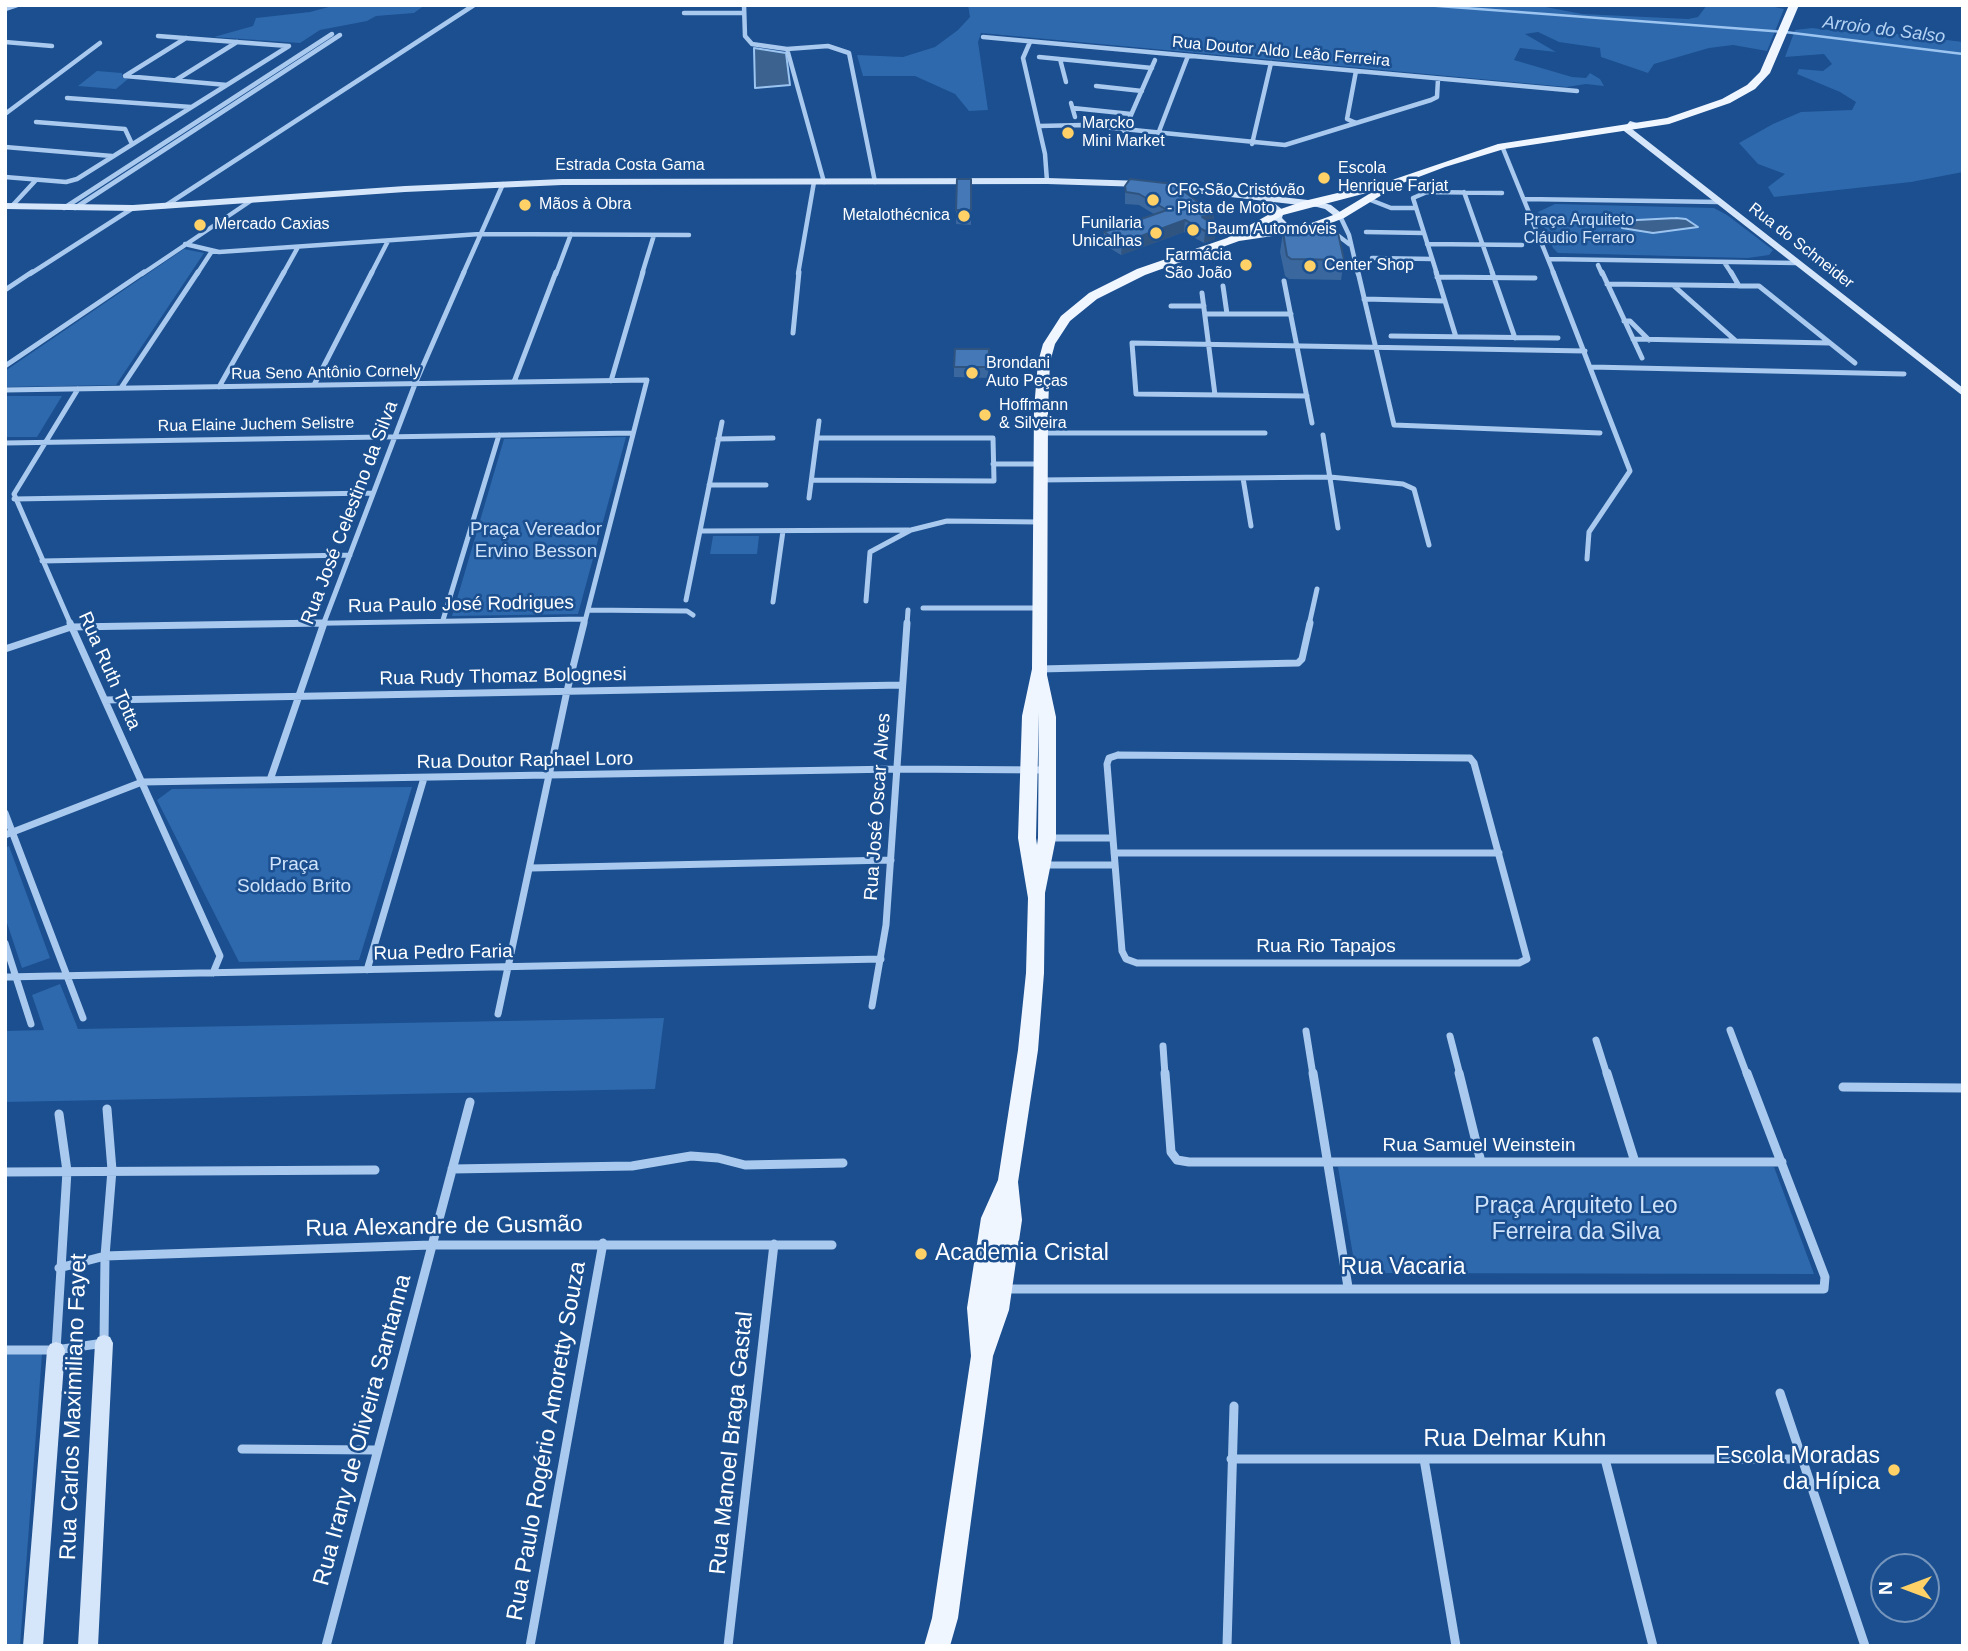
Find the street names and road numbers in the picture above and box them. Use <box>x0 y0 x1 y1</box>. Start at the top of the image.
street label: Rua Doutor Aldo Leão Ferreira <box>1171 33 1391 71</box>
street label: Estrada Costa Gama <box>555 156 705 176</box>
street label: Rua do Schneider <box>1745 199 1857 293</box>
street label: Rua Seno Antônio Cornely <box>231 362 421 384</box>
street label: Rua José Celestino da Silva <box>297 398 403 628</box>
street label: Rua Elaine Juchem Selistre <box>158 414 354 436</box>
street label: Rua Paulo José Rodrigues <box>348 592 574 618</box>
street label: Rua Ruth Totta <box>73 608 145 734</box>
street label: Rua Rudy Thomaz Bolognesi <box>379 663 627 691</box>
street label: Rua José Oscar Alves <box>860 712 896 902</box>
street label: Rua Doutor Raphael Loro <box>417 748 633 774</box>
street label: Rua Rio Tapajos <box>1256 936 1396 958</box>
street label: Rua Pedro Faria <box>373 940 513 966</box>
street label: Rua Samuel Weinstein <box>1383 1135 1575 1157</box>
street label: Rua Alexandre de Gusmão <box>305 1211 583 1243</box>
street label: Rua Carlos Maximiliano Fayet <box>55 1253 93 1561</box>
street label: Rua Vacaria <box>1341 1254 1465 1282</box>
street label: Rua Paulo Rogério Amoretty Souza <box>502 1259 592 1623</box>
street label: Rua Irany de Oliveira Santanna <box>308 1271 418 1589</box>
street label: Rua Manoel Braga Gastal <box>704 1310 760 1576</box>
street label: Rua Delmar Kuhn <box>1424 1426 1606 1454</box>

